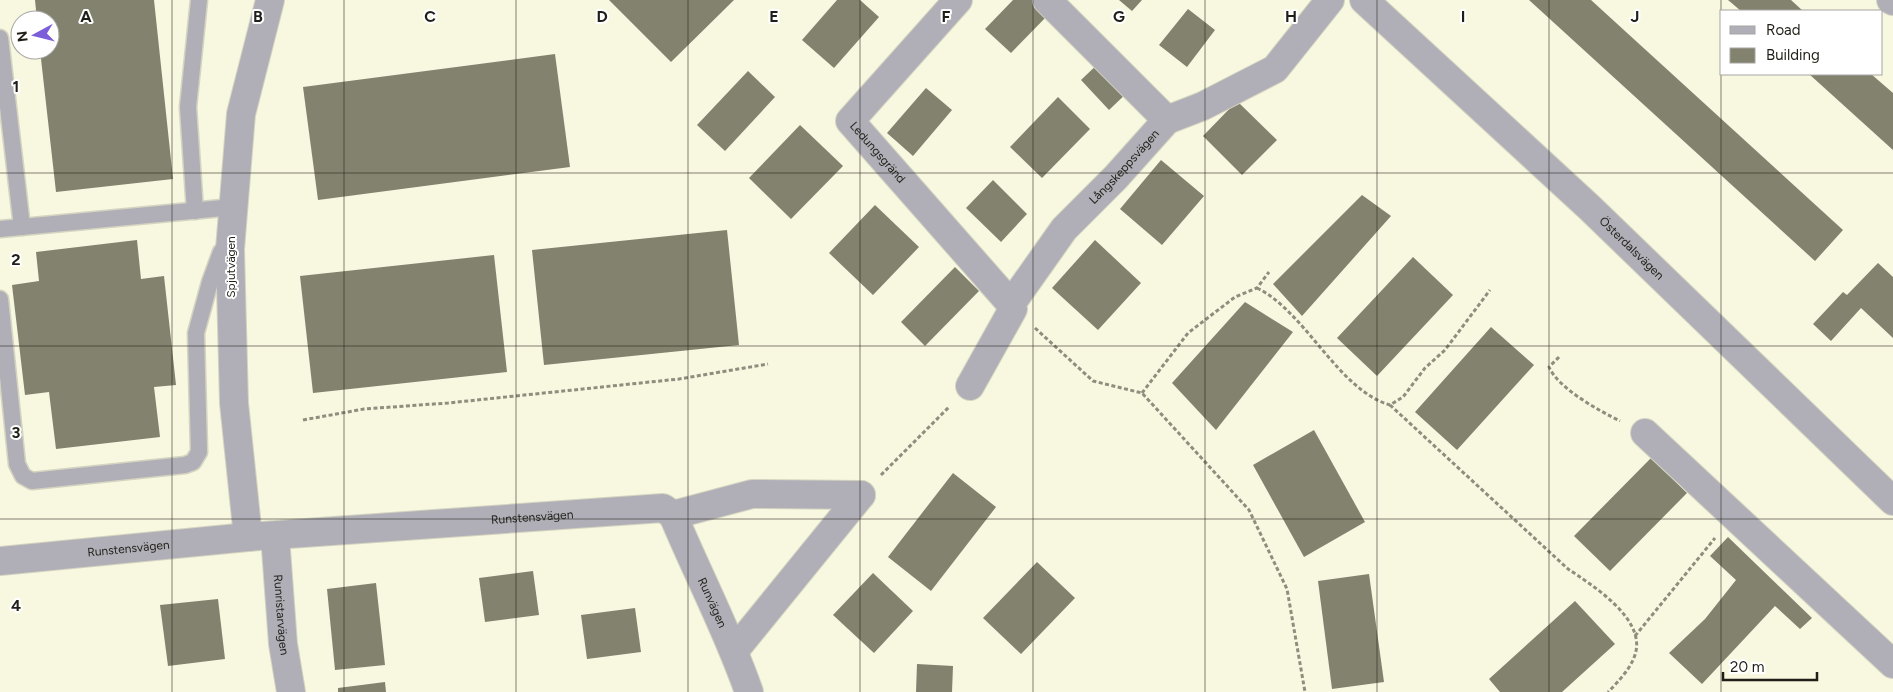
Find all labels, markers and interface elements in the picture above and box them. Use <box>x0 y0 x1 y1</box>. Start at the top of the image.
text: A <box>80 7 92 26</box>
text: B <box>253 7 263 26</box>
text: C <box>424 7 436 26</box>
text: D <box>596 7 608 26</box>
text: E <box>769 7 779 26</box>
text: F <box>942 7 951 26</box>
text: G <box>1113 7 1125 26</box>
text: H <box>1285 7 1297 26</box>
text: I <box>1461 7 1465 26</box>
text: J <box>1631 7 1639 26</box>
north arrow <box>10 10 60 60</box>
legend <box>1720 10 1883 75</box>
text: Road <box>1766 21 1801 39</box>
text: N <box>13 30 32 43</box>
text: Building <box>1766 46 1820 64</box>
text: 1 <box>13 77 19 96</box>
street label: Ledungsgränd <box>847 119 908 186</box>
street label: Långskeppsvägen <box>1086 126 1162 207</box>
street label: Österdalsvägen <box>1596 214 1667 283</box>
street label: Spjutvägen <box>224 236 238 298</box>
text: 2 <box>11 250 21 269</box>
text: 3 <box>12 423 21 442</box>
street label: Runstensvägen <box>490 507 574 527</box>
street label: Runstensvägen <box>87 538 170 560</box>
street label: Runristarvägen <box>271 574 292 656</box>
street label: Runvägen <box>695 575 730 630</box>
text: 4 <box>11 596 21 615</box>
scale bar <box>1723 650 1817 682</box>
text: 20 m <box>1730 658 1764 676</box>

